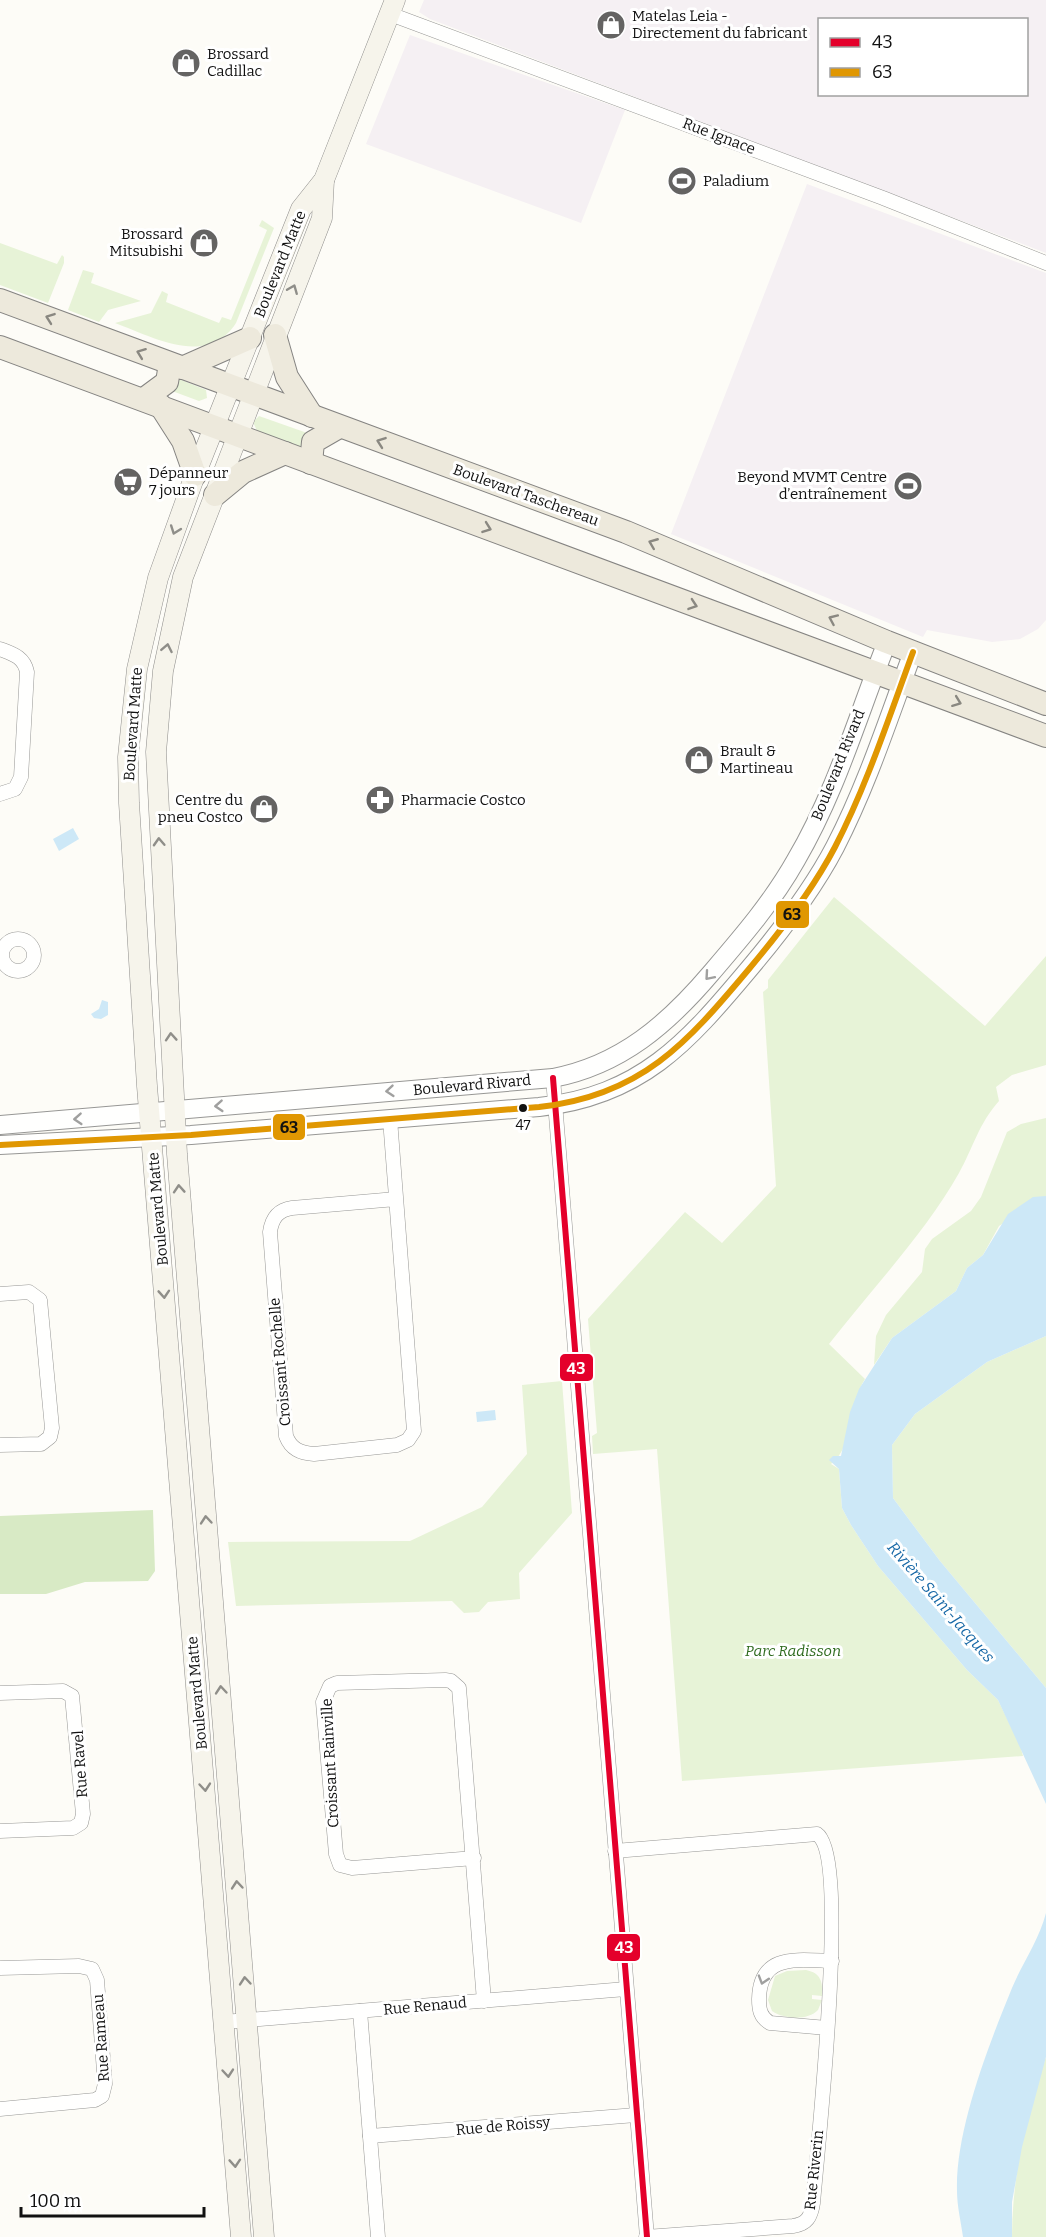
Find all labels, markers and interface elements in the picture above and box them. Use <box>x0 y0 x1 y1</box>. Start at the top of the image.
place label: Matelas Leia - Directement du fabricant <box>632 7 808 42</box>
shop icon: Matelas Leia - Directement du fabricant <box>595 9 627 41</box>
legend <box>818 18 1028 96</box>
text: 43 <box>872 31 893 53</box>
place label: Brossard Cadillac <box>207 45 269 80</box>
shop icon: Brossard Cadillac <box>170 47 202 79</box>
text: 63 <box>872 61 893 83</box>
street label: Rue Ignace <box>680 114 758 158</box>
sports icon: Paladium <box>666 165 698 197</box>
place label: Paladium <box>703 172 770 190</box>
street label: Boulevard Matte <box>250 208 310 320</box>
place label: Brossard Mitsubishi <box>109 225 184 260</box>
shop icon: Brossard Mitsubishi <box>188 227 220 259</box>
one-way arrow <box>286 284 299 295</box>
one-way arrow <box>45 313 56 326</box>
one-way arrow <box>136 347 147 360</box>
one-way arrow <box>377 437 387 450</box>
street label: Boulevard Taschereau <box>451 460 601 530</box>
place label: Dépanneur 7 jours <box>149 464 229 499</box>
supermarket icon: Dépanneur 7 jours <box>112 466 144 498</box>
place label: Beyond MVMT Centre d’entraînement <box>737 468 888 503</box>
sports icon: Beyond MVMT Centre d’entraînement <box>892 470 924 502</box>
one-way arrow <box>481 521 492 534</box>
one-way arrow <box>169 525 182 535</box>
one-way arrow <box>648 538 659 550</box>
one-way arrow <box>687 597 698 610</box>
one-way arrow <box>828 614 839 626</box>
one-way arrow <box>160 643 173 653</box>
street label: Boulevard Matte <box>120 667 146 781</box>
one-way arrow <box>951 695 961 708</box>
street label: Boulevard Rivard <box>807 707 869 823</box>
place label: Brault & Martineau <box>720 742 793 777</box>
shop icon: Brault & Martineau <box>683 744 715 776</box>
pharmacy icon: Pharmacie Costco <box>364 784 396 816</box>
place label: Centre du pneu Costco <box>158 791 243 826</box>
place label: Pharmacie Costco <box>401 791 526 809</box>
shop icon: Centre du pneu Costco <box>248 793 280 825</box>
one-way arrow <box>153 837 166 847</box>
line badge: 63 <box>775 900 810 929</box>
text: 63 <box>783 905 801 924</box>
one-way arrow <box>705 969 716 980</box>
one-way arrow <box>165 1032 178 1041</box>
street label: Boulevard Rivard <box>412 1071 532 1099</box>
one-way arrow <box>386 1085 395 1098</box>
one-way arrow <box>214 1099 223 1112</box>
marker: 47 <box>517 1102 529 1114</box>
one-way arrow <box>73 1112 82 1125</box>
line badge: 63 <box>272 1113 306 1141</box>
place label: 47 <box>515 1117 531 1134</box>
text: 63 <box>280 1118 298 1137</box>
street label: Boulevard Matte <box>144 1152 172 1266</box>
one-way arrow <box>173 1185 186 1194</box>
one-way arrow <box>158 1289 171 1298</box>
street label: Croissant Rochelle <box>265 1297 295 1427</box>
line badge: 43 <box>559 1353 594 1382</box>
text: 43 <box>567 1359 585 1378</box>
one-way arrow <box>200 1515 213 1524</box>
water label: Rivière Saint-Jacques <box>883 1538 999 1666</box>
street label: Boulevard Matte <box>183 1636 211 1750</box>
park label: Parc Radisson <box>745 1642 841 1660</box>
one-way arrow <box>214 1686 227 1695</box>
street label: Croissant Rainville <box>318 1698 342 1828</box>
street label: Rue Ravel <box>69 1730 91 1798</box>
one-way arrow <box>198 1782 211 1791</box>
one-way arrow <box>231 1880 244 1889</box>
line badge: 43 <box>606 1933 641 1962</box>
text: 43 <box>615 1938 633 1957</box>
one-way arrow <box>758 1974 770 1985</box>
one-way arrow <box>239 1977 252 1986</box>
street label: Rue Rameau <box>89 1993 113 2083</box>
street label: Rue Renaud <box>382 1993 468 2019</box>
one-way arrow <box>221 2068 234 2077</box>
street label: Rue de Roissy <box>455 2113 551 2139</box>
street label: Rue Riverin <box>801 2129 827 2211</box>
one-way arrow <box>228 2158 241 2167</box>
scale bar <box>21 2180 204 2218</box>
text: 100 m <box>30 2190 81 2212</box>

